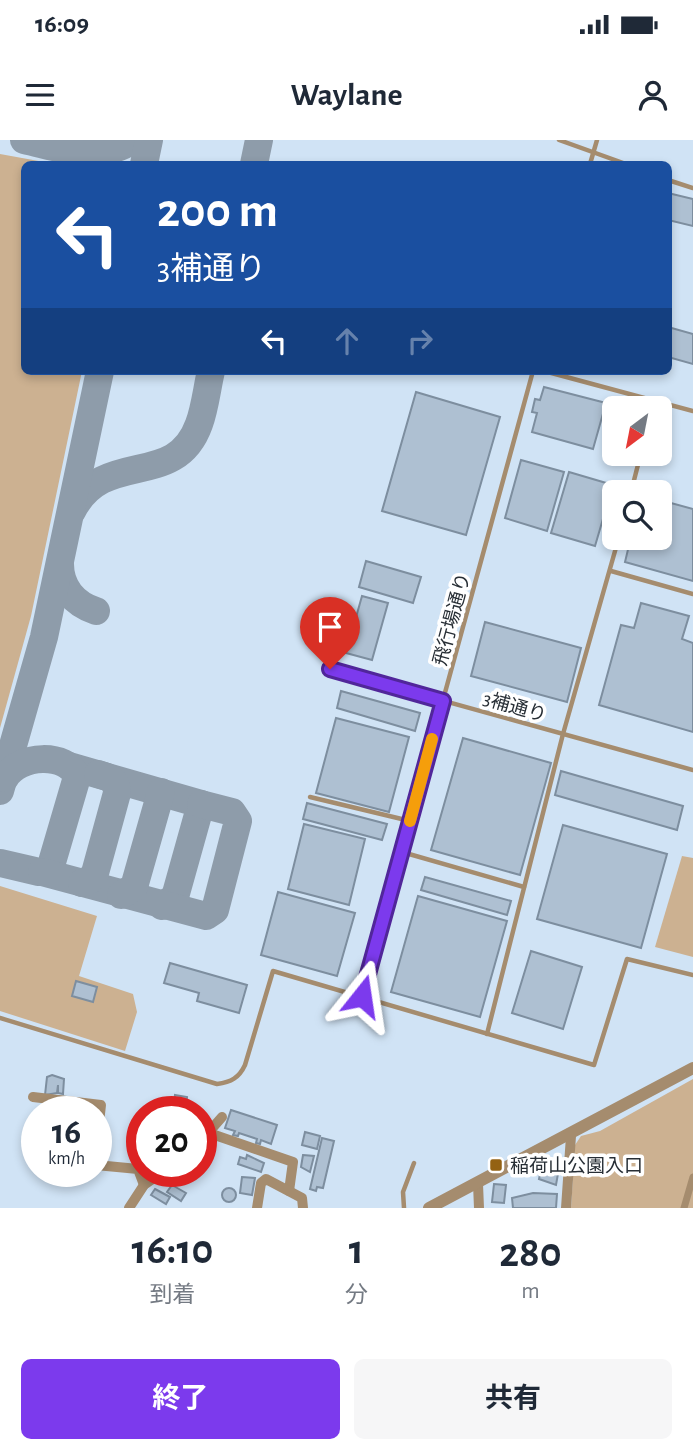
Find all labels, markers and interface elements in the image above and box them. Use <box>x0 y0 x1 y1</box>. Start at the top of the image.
text: 16:09 <box>35 11 89 37</box>
icon: menu <box>21 76 59 114</box>
icon: person <box>634 76 672 114</box>
text: Waylane <box>290 79 403 111</box>
text: 200 m <box>157 187 278 236</box>
icon: left <box>42 189 133 280</box>
text: 3補通り <box>157 253 266 285</box>
icon: left <box>255 322 293 360</box>
icon: ahead <box>328 322 366 360</box>
icon: right <box>401 322 439 360</box>
north arrow <box>602 396 672 466</box>
map controls <box>602 396 672 550</box>
button: search <box>602 480 672 550</box>
street label: 飛行場通り <box>429 571 474 668</box>
pin <box>300 597 360 669</box>
icon: arrive <box>311 608 349 646</box>
street label: 3補通り <box>481 688 549 726</box>
position arrow <box>325 959 399 1033</box>
speed limit sign: 20 <box>126 1096 217 1187</box>
text: 16 <box>52 1115 81 1150</box>
text: km/h <box>48 1150 85 1168</box>
place label: 稲荷山公園入口 <box>510 1156 643 1176</box>
marker: 稲荷山公園入口 <box>488 1157 504 1173</box>
text: 16:10 <box>131 1229 213 1271</box>
text: 1 <box>349 1229 364 1271</box>
text: 280 <box>499 1232 562 1274</box>
text: m <box>521 1280 540 1303</box>
text: 到着 <box>149 1284 195 1307</box>
text: 分 <box>345 1284 368 1307</box>
button: 終了 <box>21 1359 340 1439</box>
button: 共有 <box>354 1359 672 1439</box>

